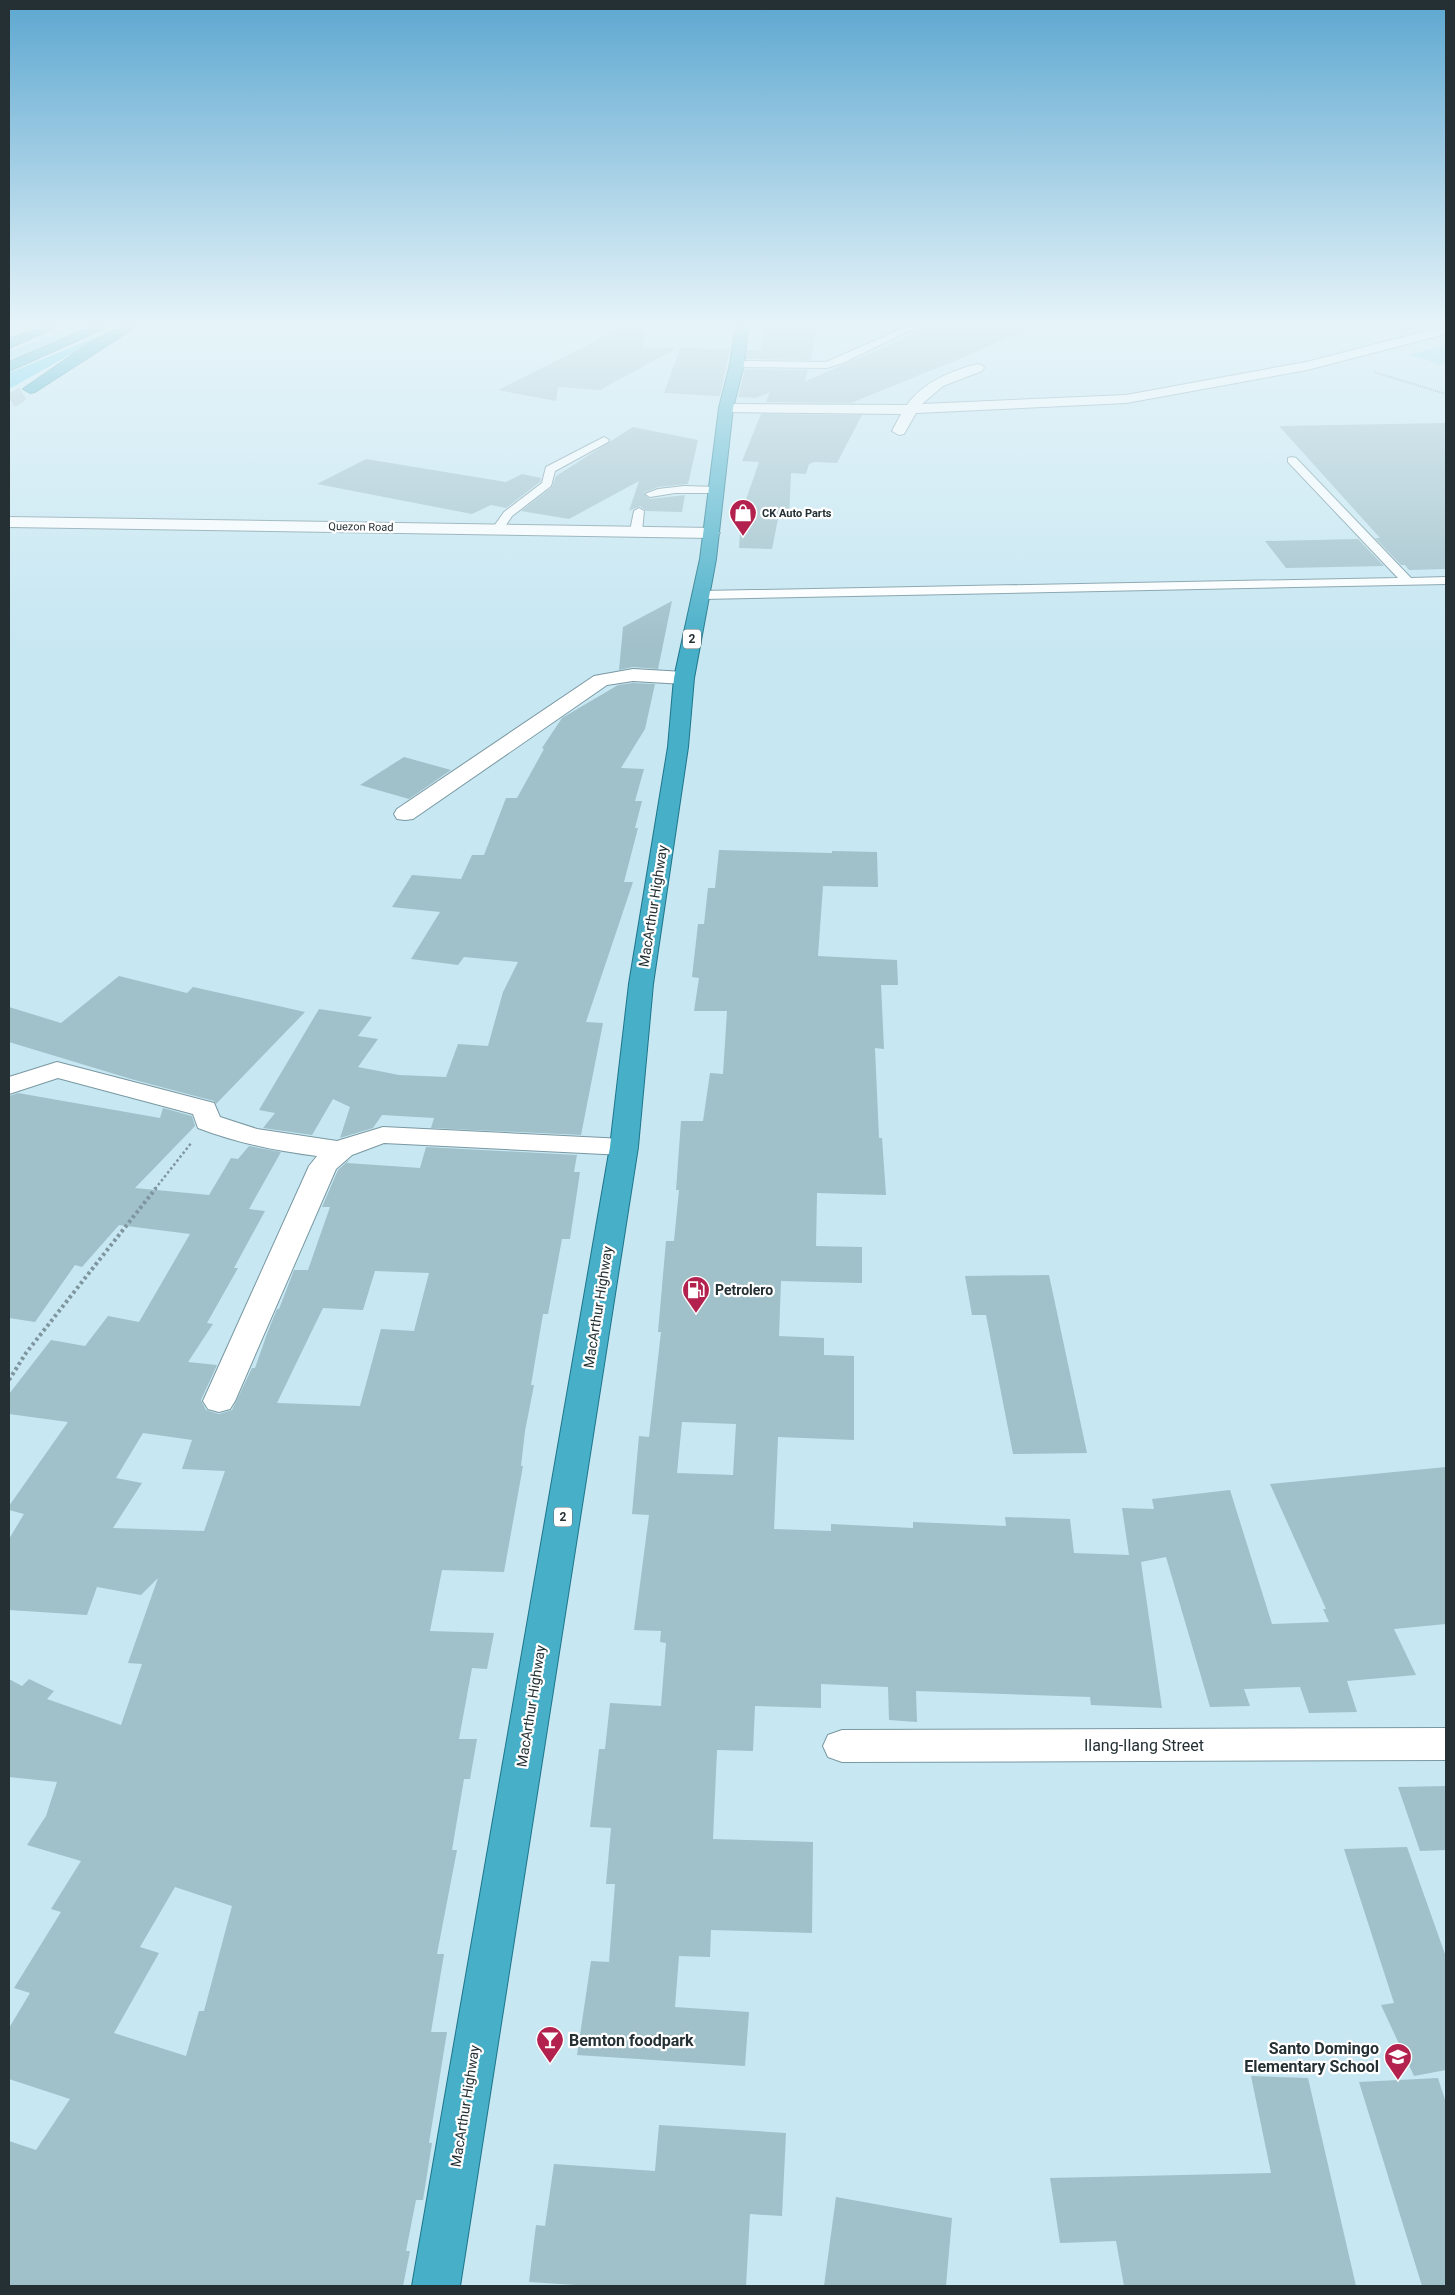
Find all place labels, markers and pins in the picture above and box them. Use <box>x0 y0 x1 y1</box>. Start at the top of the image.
shop icon: CK Auto Parts <box>728 498 758 537</box>
place label: CK Auto Parts <box>762 507 832 520</box>
fuel station icon: Petrolero <box>681 1275 711 1314</box>
place label: Petrolero <box>715 1282 773 1298</box>
bar icon: Bemton foodpark <box>535 2025 565 2064</box>
place label: Bemton foodpark <box>569 2031 694 2050</box>
place label: Santo Domingo Elementary School <box>1244 2039 1379 2076</box>
school or university icon: Santo Domingo Elementary School <box>1383 2042 1413 2081</box>

